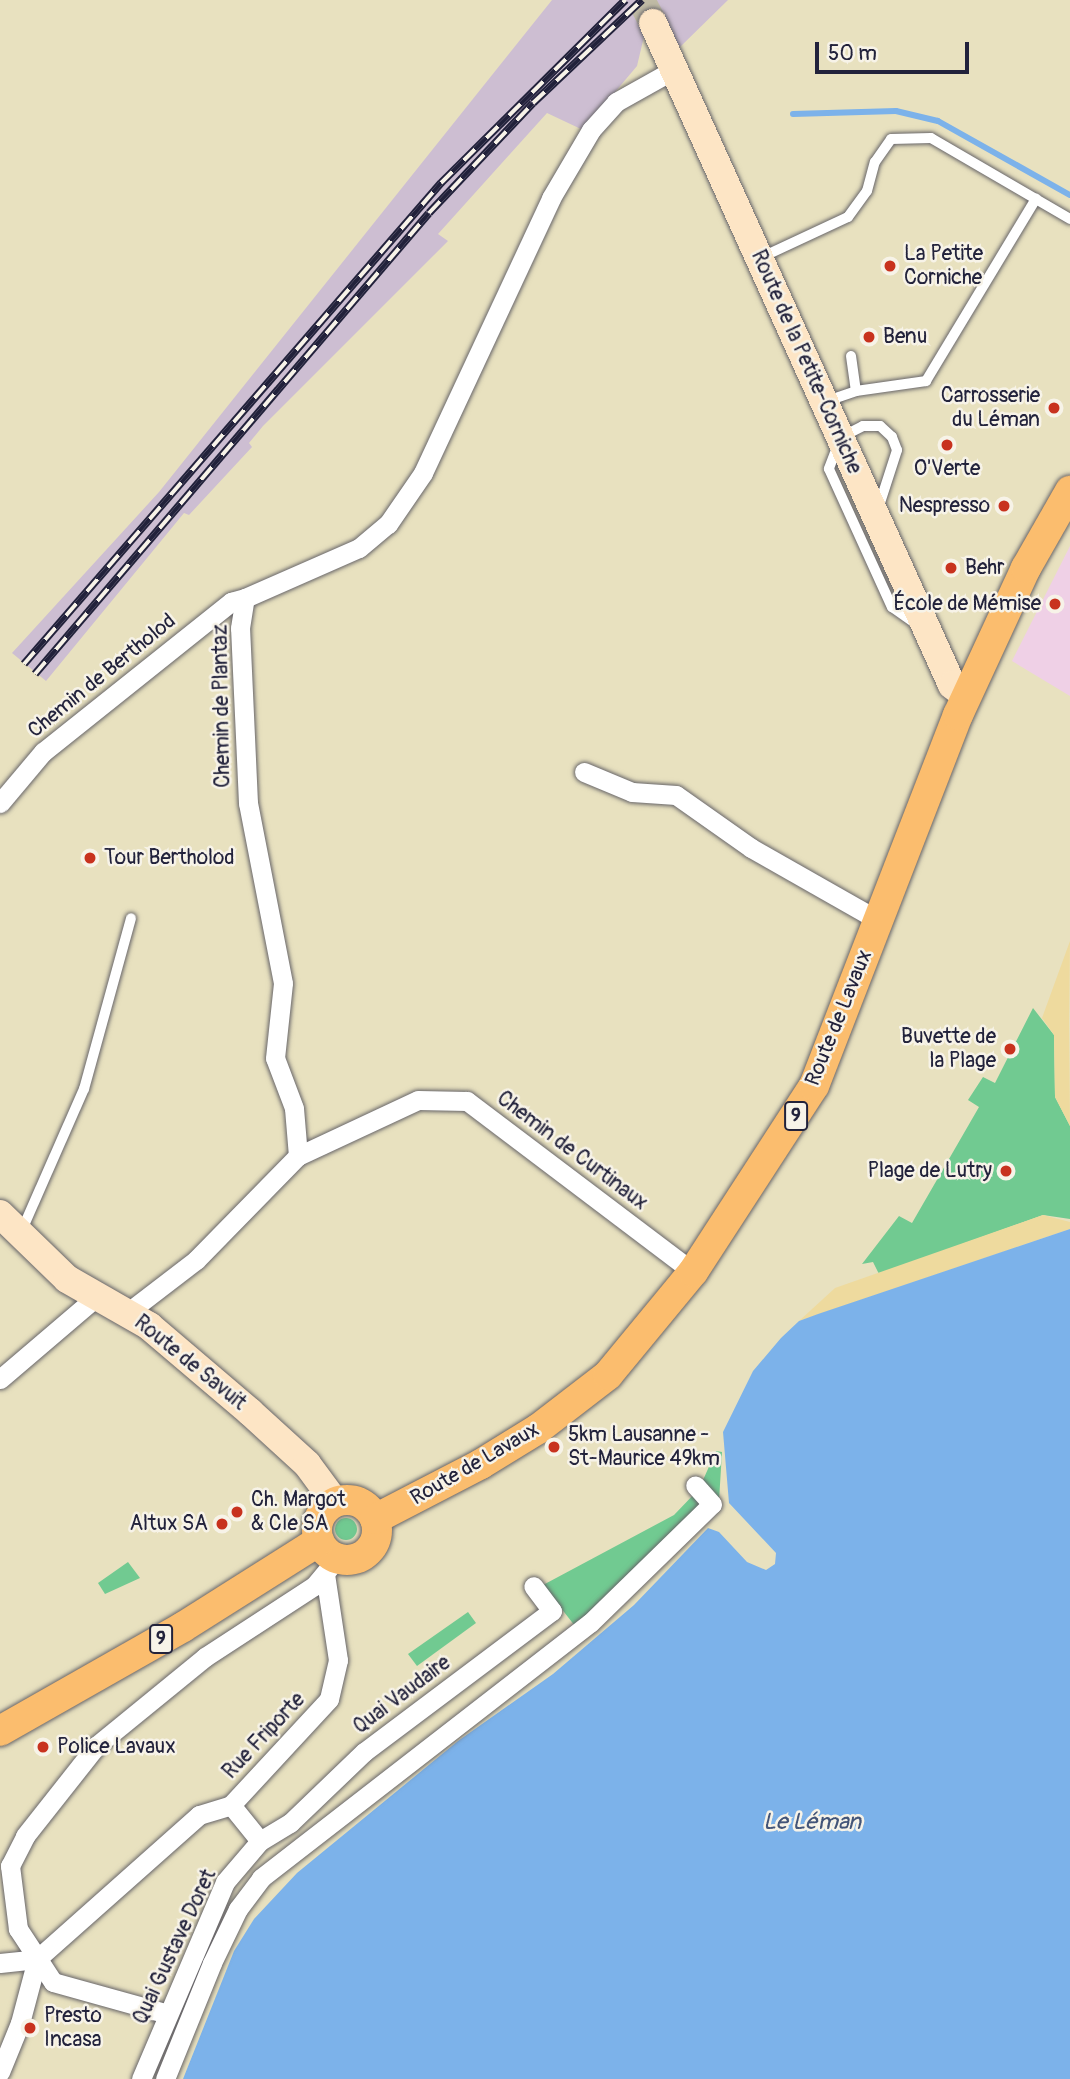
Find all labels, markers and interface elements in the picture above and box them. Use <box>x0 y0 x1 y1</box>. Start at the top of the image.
scale bar <box>818 28 972 72</box>
text: 50 m <box>828 40 877 67</box>
place label: La Petite Corniche <box>904 241 983 291</box>
street label: Route de la Petite-Corniche <box>745 246 867 478</box>
marker: La Petite Corniche <box>882 258 898 274</box>
place label: Benu <box>883 324 927 350</box>
marker: Benu <box>861 329 877 345</box>
place label: Carrosserie du Léman <box>941 383 1040 433</box>
marker: Carrosserie du Léman <box>1046 400 1062 416</box>
marker: O'Verte <box>939 437 955 453</box>
place label: O'Verte <box>914 456 980 482</box>
place label: Nespresso <box>899 493 990 519</box>
marker: Nespresso <box>996 498 1012 514</box>
place label: Behr <box>965 555 1005 581</box>
marker: Behr <box>943 560 959 576</box>
place label: École de Mémise <box>894 591 1041 617</box>
marker: École de Mémise <box>1047 596 1063 612</box>
street label: Chemin de Bertholod <box>23 609 181 743</box>
street label: Chemin de Plantaz <box>208 624 236 788</box>
place label: Tour Bertholod <box>104 845 235 871</box>
marker: Tour Bertholod <box>82 850 98 866</box>
street label: Route de Lavaux <box>800 946 878 1090</box>
place label: Buvette de la Plage <box>901 1024 996 1074</box>
marker: Buvette de la Plage <box>1002 1041 1018 1057</box>
street label: Chemin de Curtinaux <box>492 1086 652 1216</box>
road number: 9 <box>784 1100 808 1132</box>
place label: Plage de Lutry <box>867 1158 992 1184</box>
marker: Plage de Lutry <box>998 1163 1014 1179</box>
street label: Route de Savuit <box>129 1310 251 1416</box>
street label: Route de Lavaux <box>406 1417 544 1511</box>
place label: 5km Lausanne - St-Maurice 49km <box>568 1422 720 1472</box>
marker: 5km Lausanne - St-Maurice 49km <box>546 1439 562 1455</box>
place label: Ch. Margot & CIe SA <box>251 1487 346 1537</box>
marker: Ch. Margot & CIe SA <box>229 1504 245 1520</box>
place label: Altux SA <box>129 1511 208 1537</box>
marker: Altux SA <box>214 1516 230 1532</box>
road number: 9 <box>149 1624 173 1654</box>
street label: Quai Vaudaire <box>348 1650 456 1740</box>
street label: Rue Friporte <box>218 1688 310 1784</box>
place label: Police Lavaux <box>57 1734 176 1760</box>
marker: Police Lavaux <box>35 1739 51 1755</box>
water label: Le Léman <box>763 1808 861 1836</box>
street label: Quai Gustave Doret <box>128 1865 222 2029</box>
place label: Presto Incasa <box>44 2003 102 2053</box>
marker: Presto Incasa <box>22 2020 38 2036</box>

